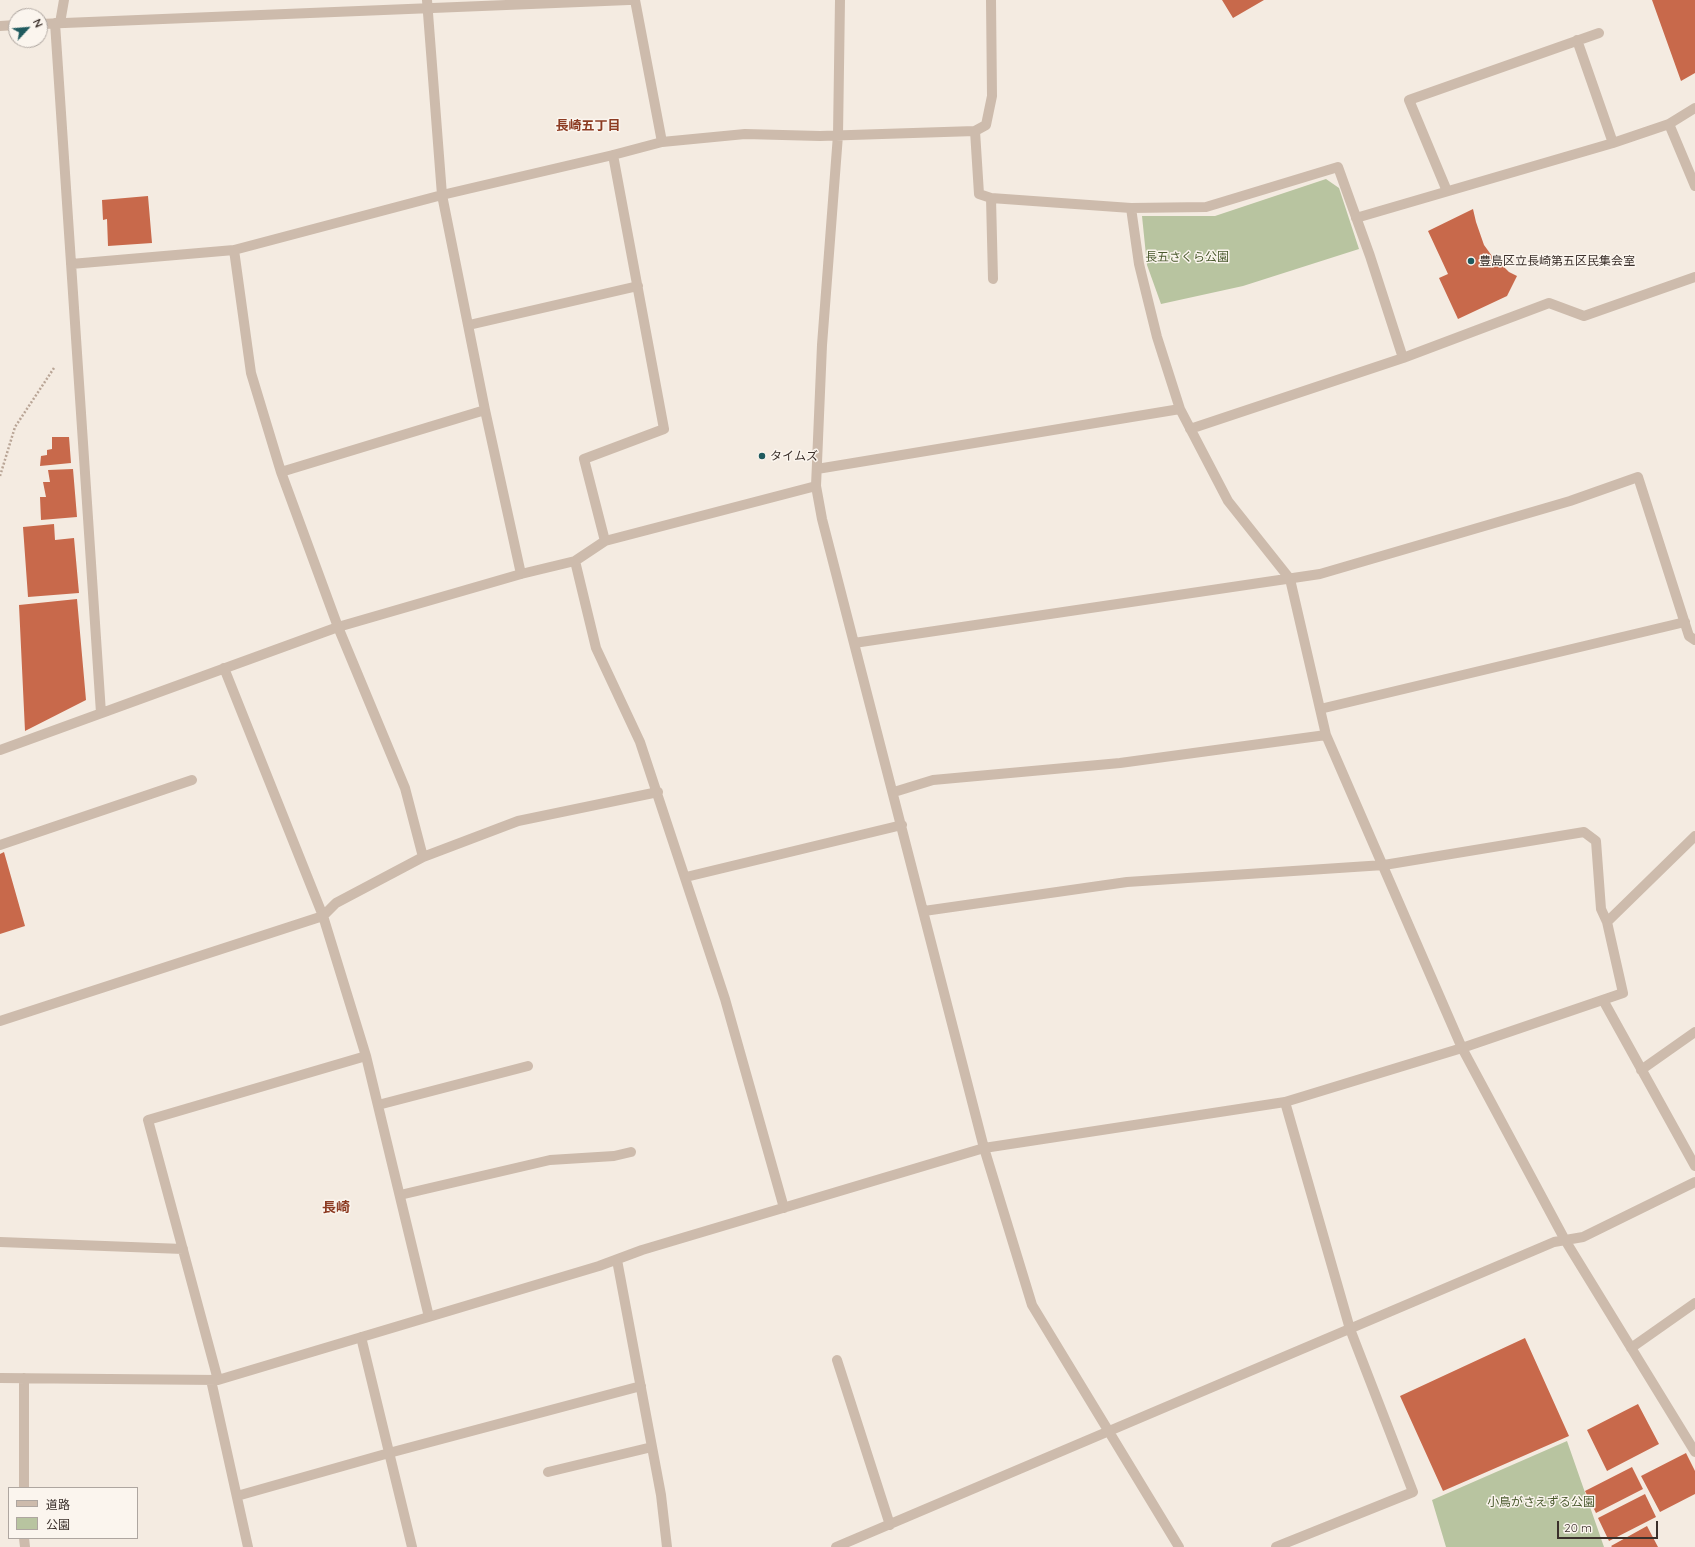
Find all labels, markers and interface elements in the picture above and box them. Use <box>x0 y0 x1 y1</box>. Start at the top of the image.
north arrow <box>8 8 48 48</box>
text: N <box>30 16 46 30</box>
district label: 長崎五丁目 <box>556 118 620 134</box>
park label: 長五さくら公園 <box>1145 250 1229 264</box>
place label: 豊島区立長崎第五区民集会室 <box>1479 254 1635 268</box>
marker: 豊島区立長崎第五区民集会室 <box>1466 256 1476 266</box>
place label: タイムズ <box>770 449 818 463</box>
marker: タイムズ <box>757 451 767 461</box>
district label: 長崎 <box>322 1200 350 1216</box>
legend <box>8 1487 138 1539</box>
park label: 小鳥がさえずる公園 <box>1487 1495 1595 1509</box>
text: 道路 <box>46 1497 70 1512</box>
scale bar <box>1559 1513 1660 1539</box>
text: 公園 <box>46 1517 70 1532</box>
text: 20 m <box>1564 1520 1592 1535</box>

